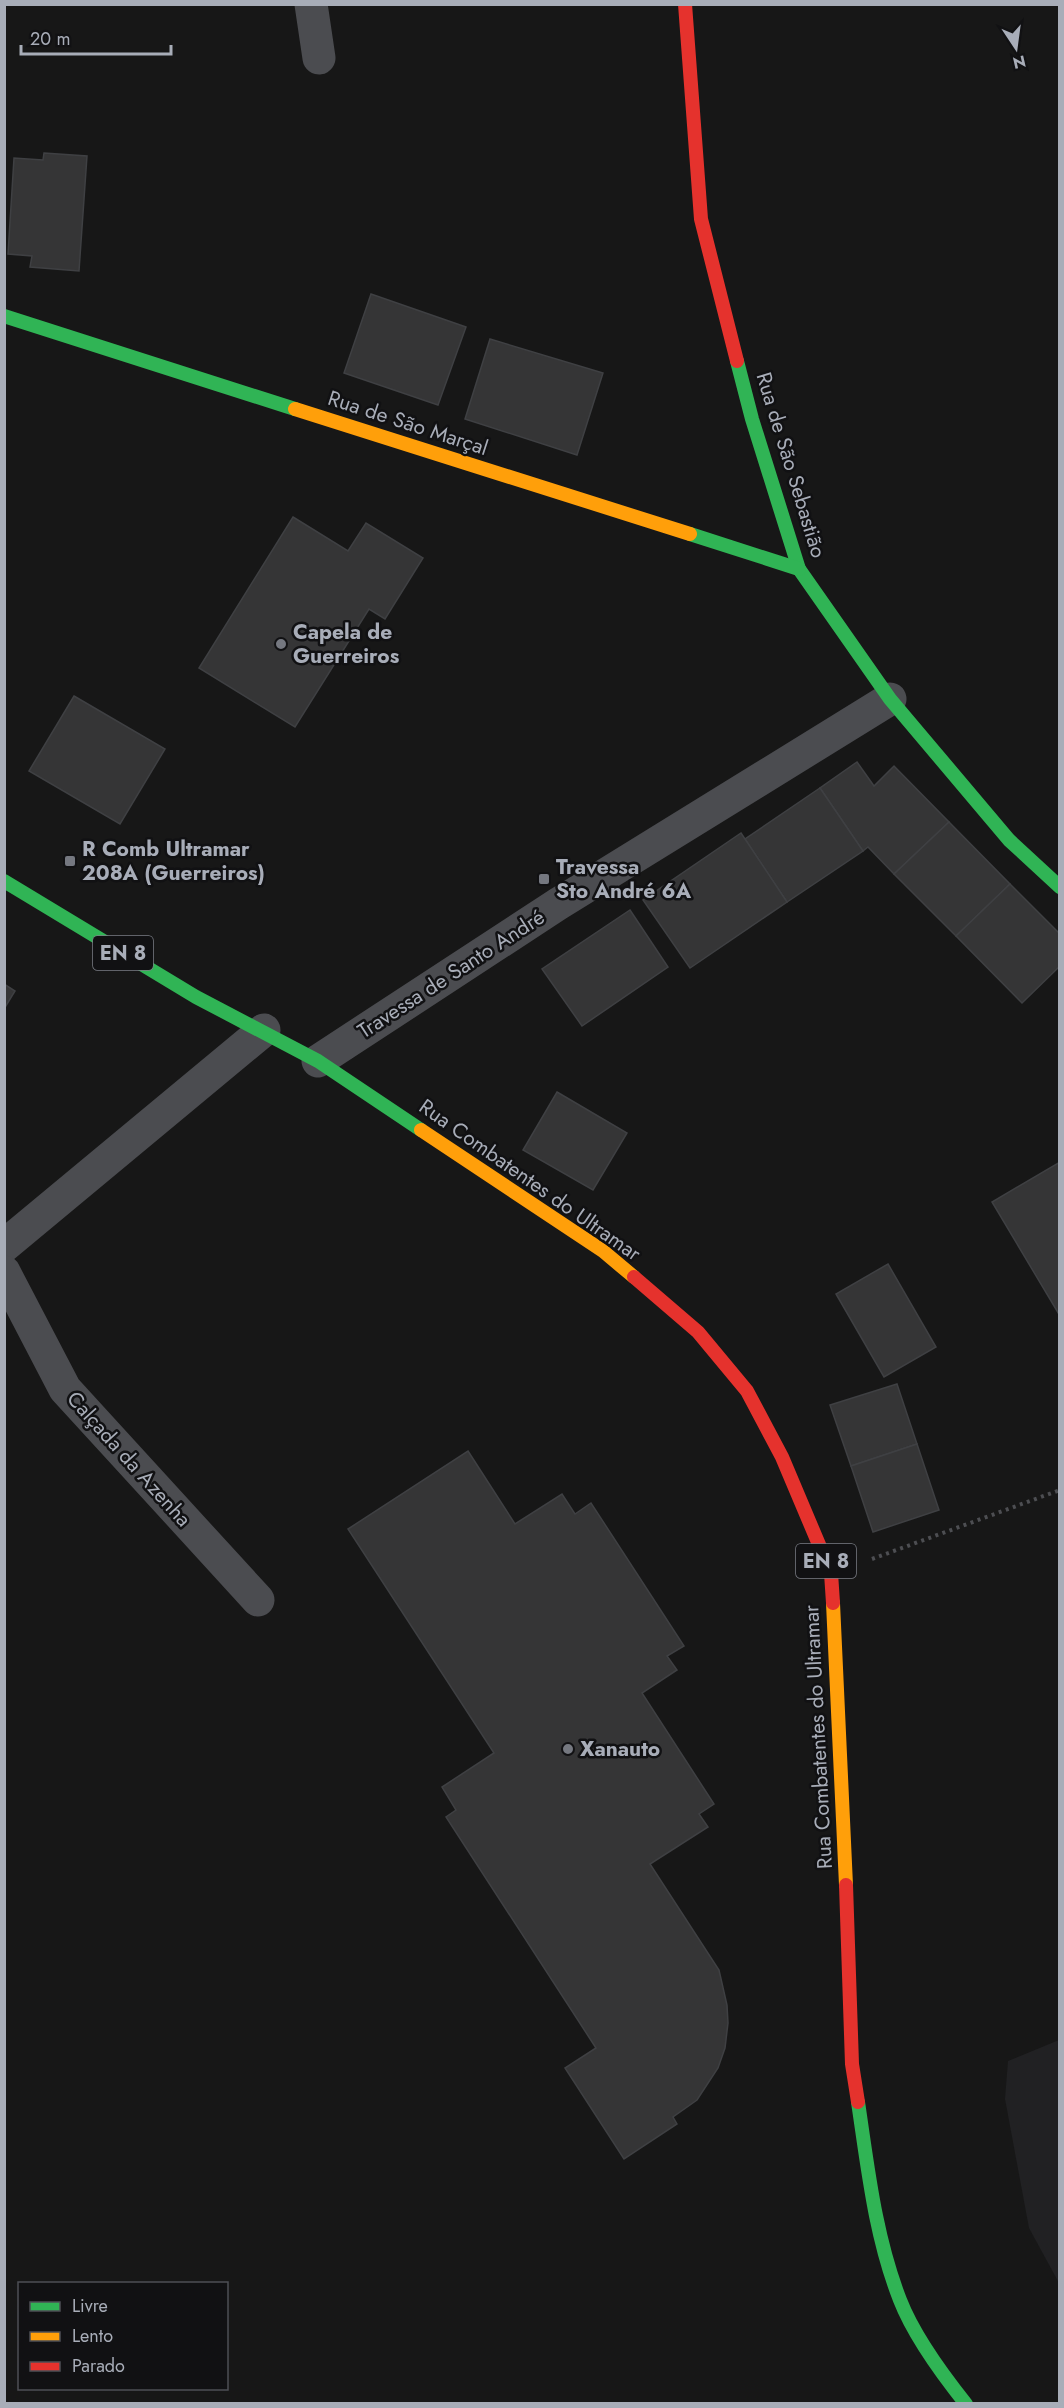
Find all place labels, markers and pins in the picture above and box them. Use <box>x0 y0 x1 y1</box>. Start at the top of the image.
place label: Capela de Guerreiros <box>293 617 400 671</box>
marker: Capela de Guerreiros <box>274 637 288 651</box>
place label: R Comb Ultramar 208A (Guerreiros) <box>82 834 265 888</box>
place label: Travessa Sto André 6A <box>556 852 692 906</box>
marker: R Comb Ultramar 208A (Guerreiros) <box>63 854 77 868</box>
marker: Travessa Sto André 6A <box>537 872 551 886</box>
place label: Xanauto <box>580 1734 660 1764</box>
marker: Xanauto <box>561 1742 575 1756</box>

